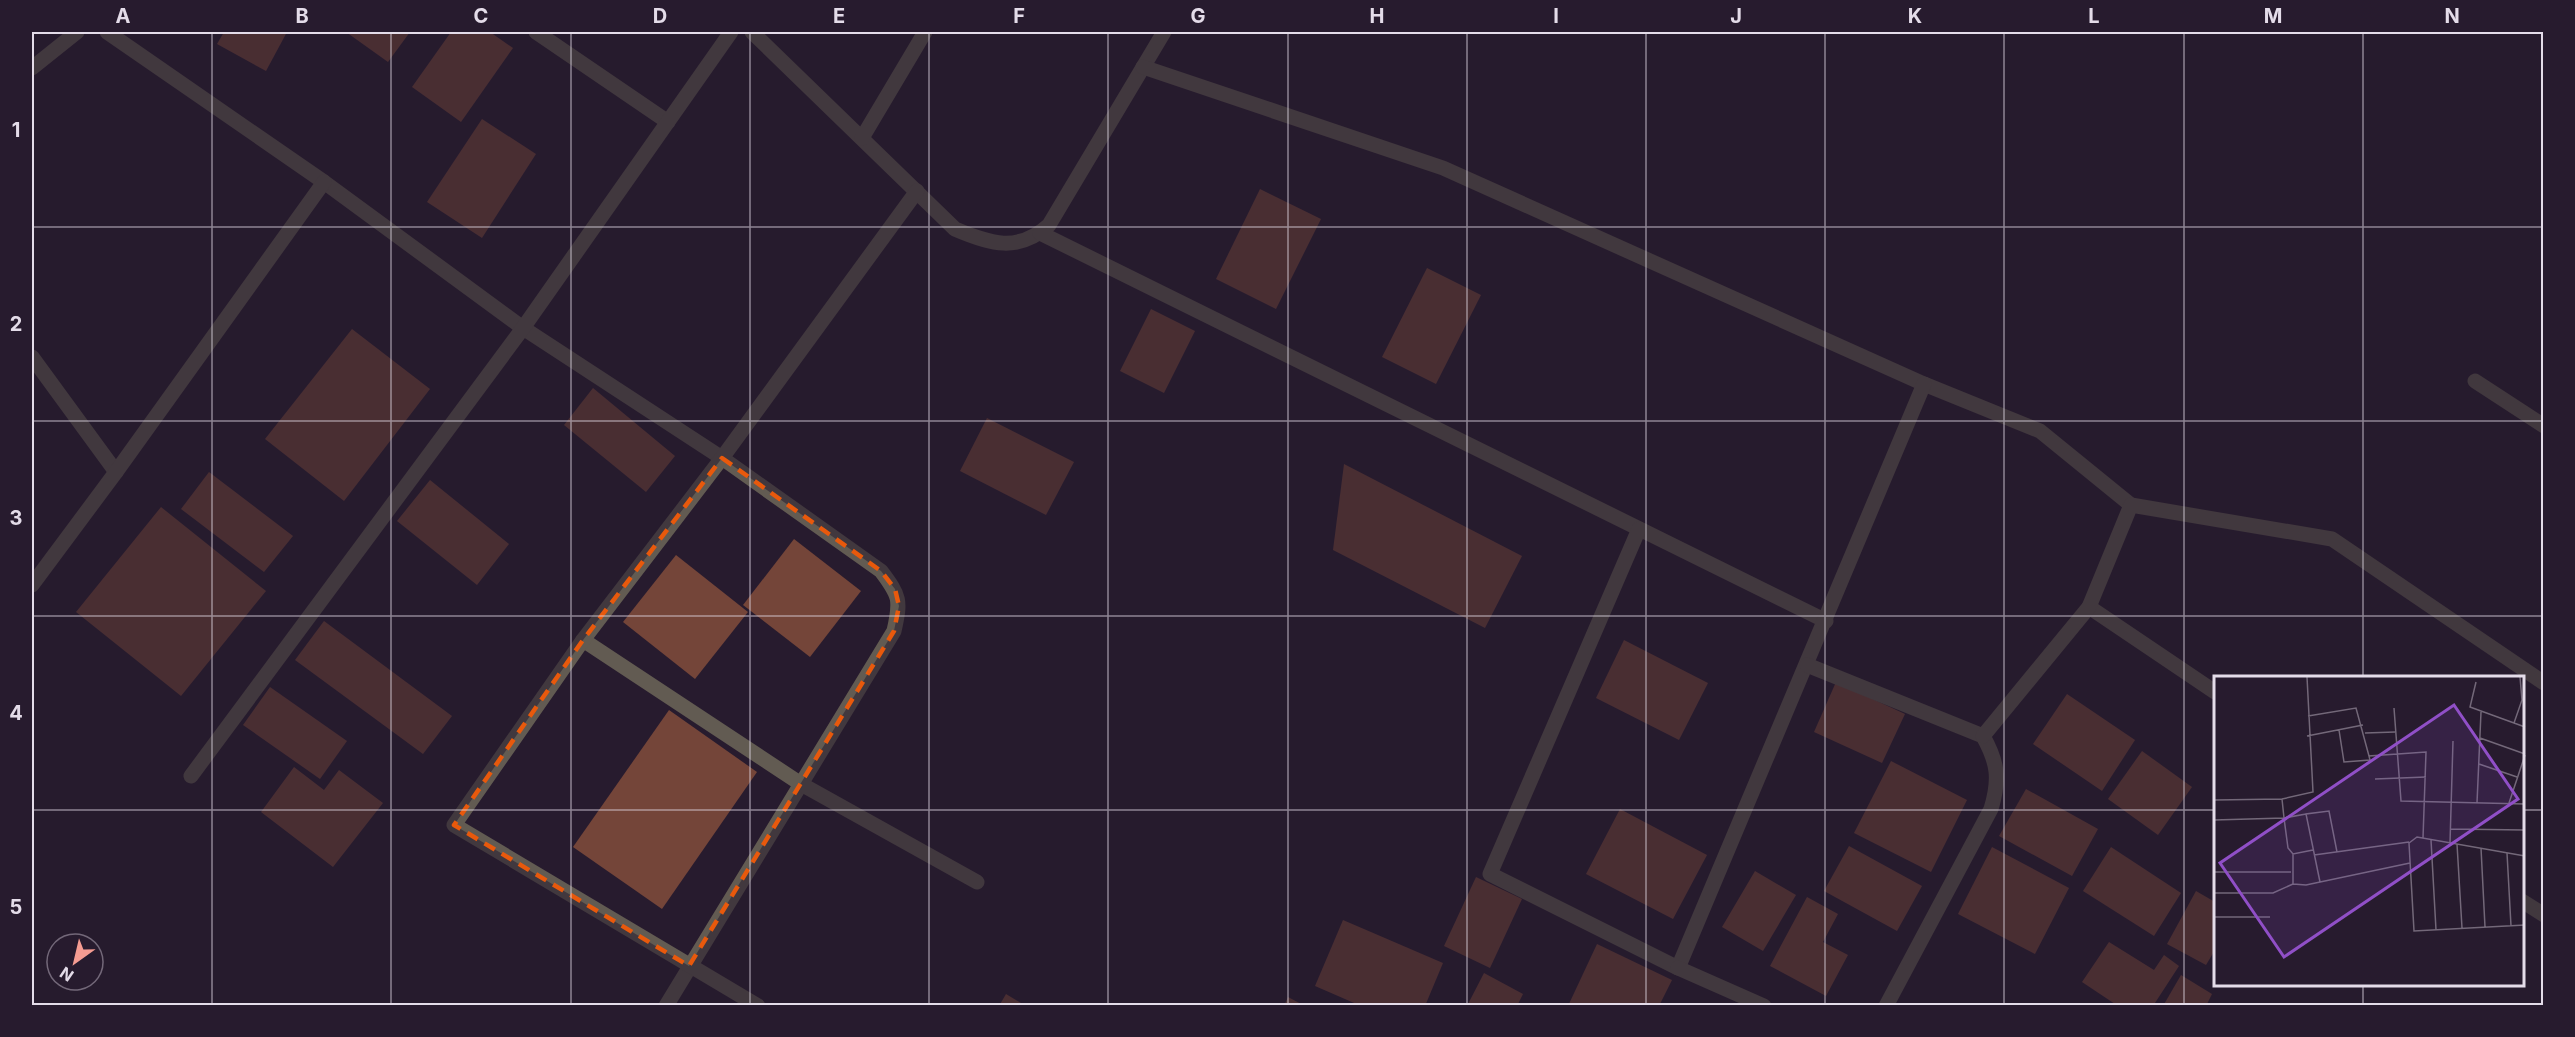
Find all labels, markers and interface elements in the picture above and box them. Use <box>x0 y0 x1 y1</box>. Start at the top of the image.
text: A <box>116 4 131 28</box>
text: B <box>295 4 309 28</box>
text: C <box>474 4 488 28</box>
text: D <box>653 4 667 28</box>
text: E <box>833 4 845 28</box>
text: F <box>1013 4 1025 28</box>
text: G <box>1190 4 1206 28</box>
text: H <box>1370 4 1384 28</box>
text: I <box>1553 4 1559 28</box>
text: J <box>1730 4 1742 28</box>
text: K <box>1908 4 1922 28</box>
text: L <box>2088 4 2100 28</box>
text: M <box>2264 4 2282 28</box>
text: N <box>2444 4 2460 28</box>
text: 1 <box>12 118 20 142</box>
text: 2 <box>10 312 22 336</box>
text: 3 <box>10 506 22 530</box>
inset map <box>2214 676 2524 986</box>
text: 4 <box>9 701 23 725</box>
text: 5 <box>10 895 22 919</box>
north arrow <box>45 932 105 992</box>
text: N <box>56 963 77 986</box>

